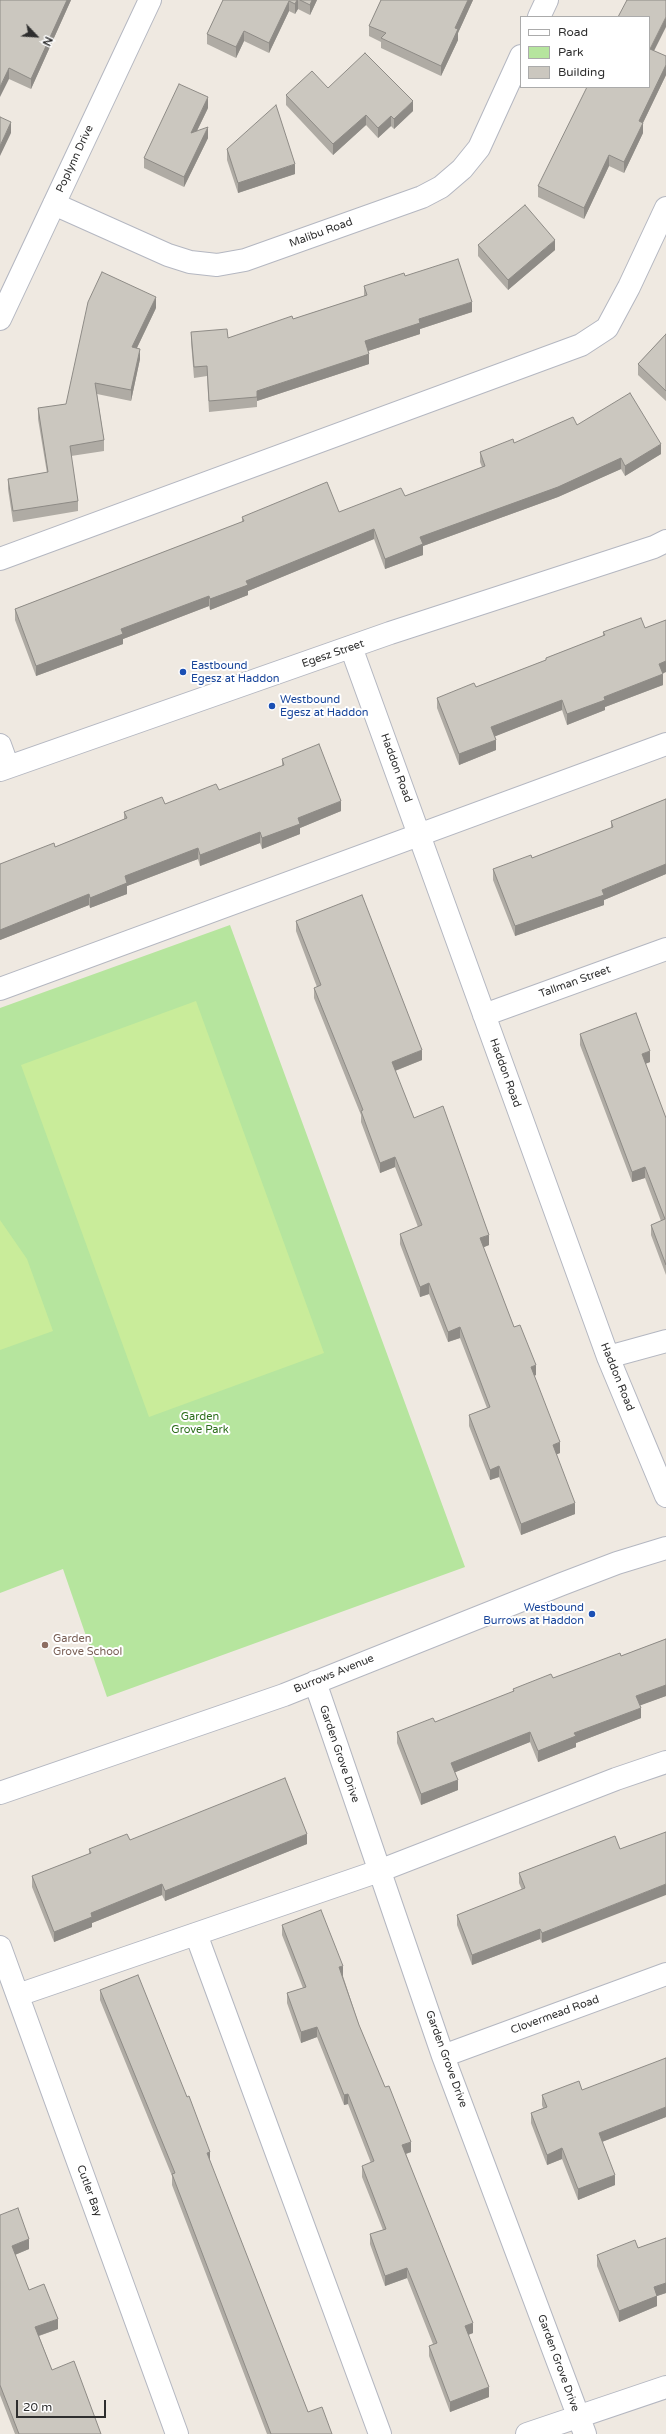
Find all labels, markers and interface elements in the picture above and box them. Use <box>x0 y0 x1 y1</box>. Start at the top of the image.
north arrow <box>16 16 56 56</box>
legend <box>520 16 650 88</box>
text: Road <box>558 25 588 39</box>
text: N <box>40 35 55 48</box>
text: Park <box>558 45 584 59</box>
text: Building <box>558 65 605 79</box>
street label: Poplynn Drive <box>54 123 96 195</box>
street label: Malibu Road <box>288 215 354 251</box>
street label: Egesz Street <box>300 637 366 671</box>
place label: Eastbound Egesz at Haddon <box>191 659 280 685</box>
marker: Eastbound Egesz at Haddon <box>178 667 188 677</box>
place label: Westbound Egesz at Haddon <box>280 693 369 719</box>
marker: Westbound Egesz at Haddon <box>267 701 277 711</box>
street label: Haddon Road <box>377 732 415 804</box>
street label: Tallman Street <box>538 963 612 1001</box>
street label: Haddon Road <box>486 1037 524 1109</box>
street label: Haddon Road <box>597 1341 637 1413</box>
park label: Garden Grove Park <box>171 1410 229 1436</box>
place label: Westbound Burrows at Haddon <box>483 1601 584 1627</box>
marker: Westbound Burrows at Haddon <box>587 1609 597 1619</box>
place label: Garden Grove School <box>53 1632 122 1658</box>
marker: Garden Grove School <box>40 1640 50 1650</box>
street label: Burrows Avenue <box>292 1652 376 1696</box>
street label: Garden Grove Drive <box>316 1704 362 1804</box>
street label: Clovermead Road <box>509 1993 601 2037</box>
street label: Garden Grove Drive <box>422 2009 470 2109</box>
street label: Cutler Bay <box>74 2163 104 2219</box>
street label: Garden Grove Drive <box>534 2313 582 2413</box>
scale bar <box>18 2392 108 2418</box>
text: 20 m <box>23 2400 52 2414</box>

